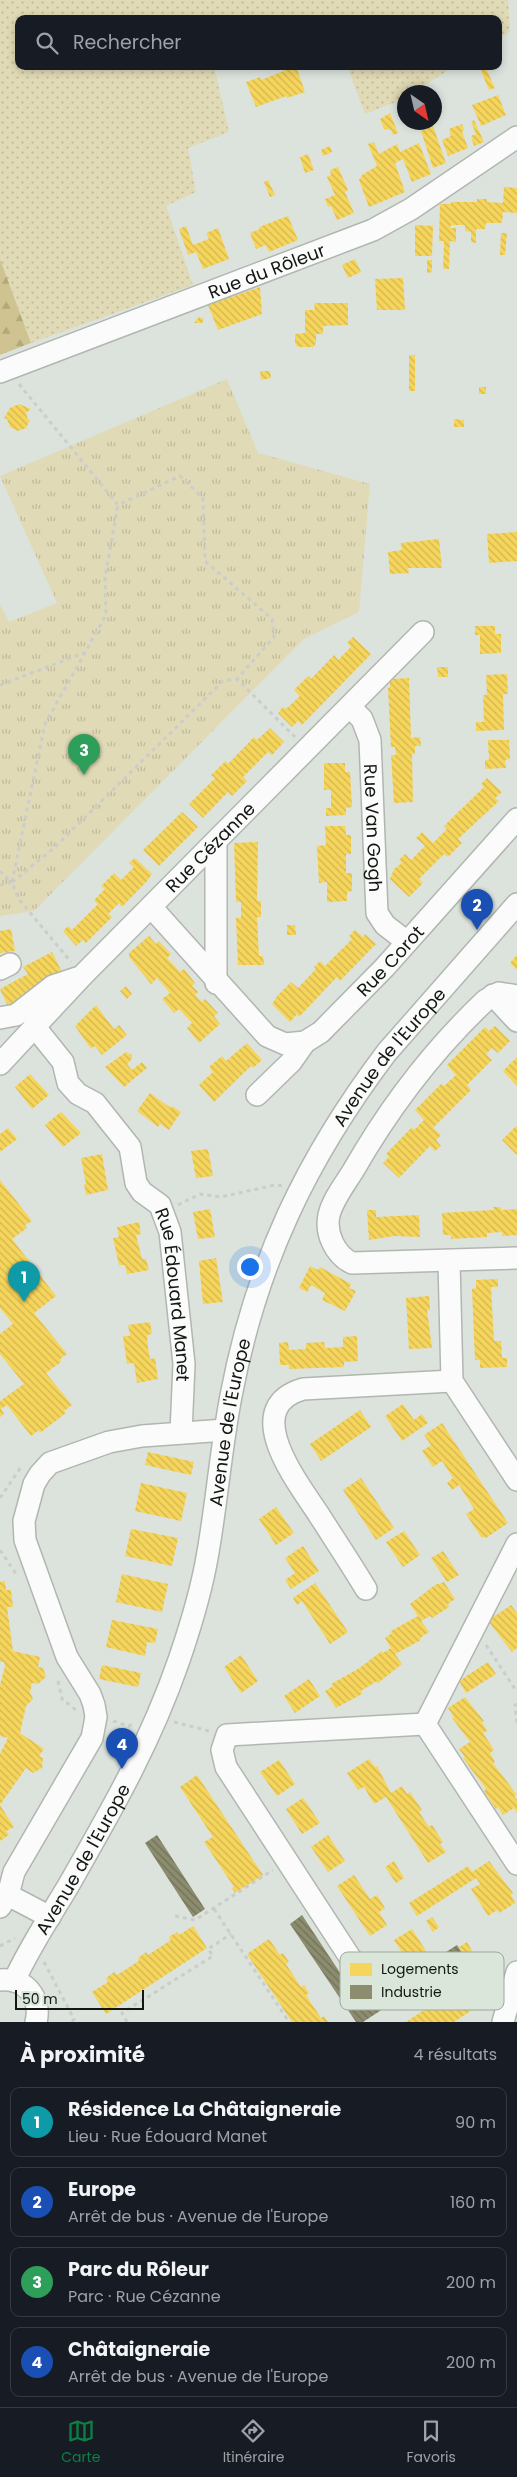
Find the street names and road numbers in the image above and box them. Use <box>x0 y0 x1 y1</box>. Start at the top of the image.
street label: Rue du Rôleur <box>204 237 329 304</box>
street label: Rue Van Gogh <box>358 763 389 893</box>
street label: Rue Cézanne <box>159 796 260 898</box>
street label: Rue Corot <box>351 920 429 1002</box>
street label: Avenue de l'Europe <box>326 982 451 1131</box>
street label: Rue Édouard Manet <box>149 1204 196 1382</box>
street label: Avenue de l'Europe <box>203 1335 256 1508</box>
street label: Avenue de l'Europe <box>29 1779 135 1939</box>

